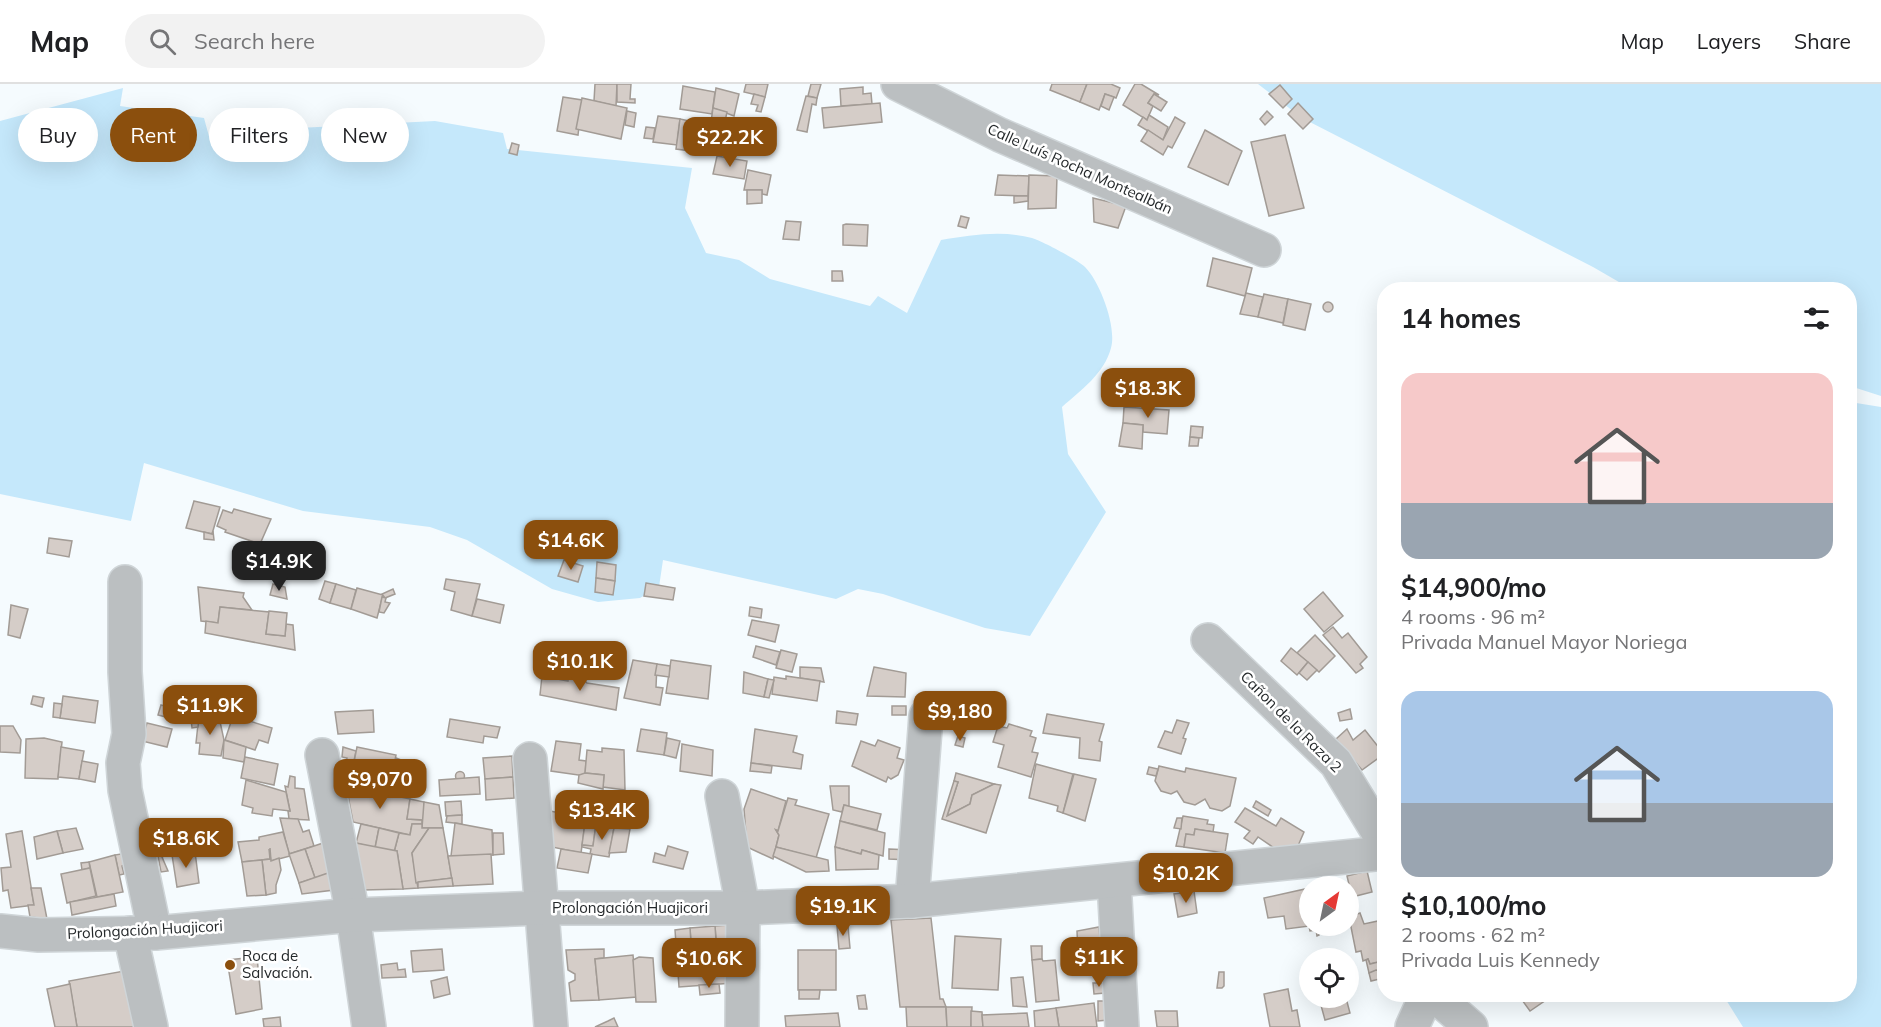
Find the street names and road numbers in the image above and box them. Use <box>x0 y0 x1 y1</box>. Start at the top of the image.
street label: Calle Luís Rocha Montealbán <box>985 119 1176 218</box>
street label: Cañon de la Raza 2 <box>1237 667 1346 776</box>
street label: Prolongación Huajicori <box>552 898 708 917</box>
street label: Prolongación Huajicori <box>67 916 223 943</box>

